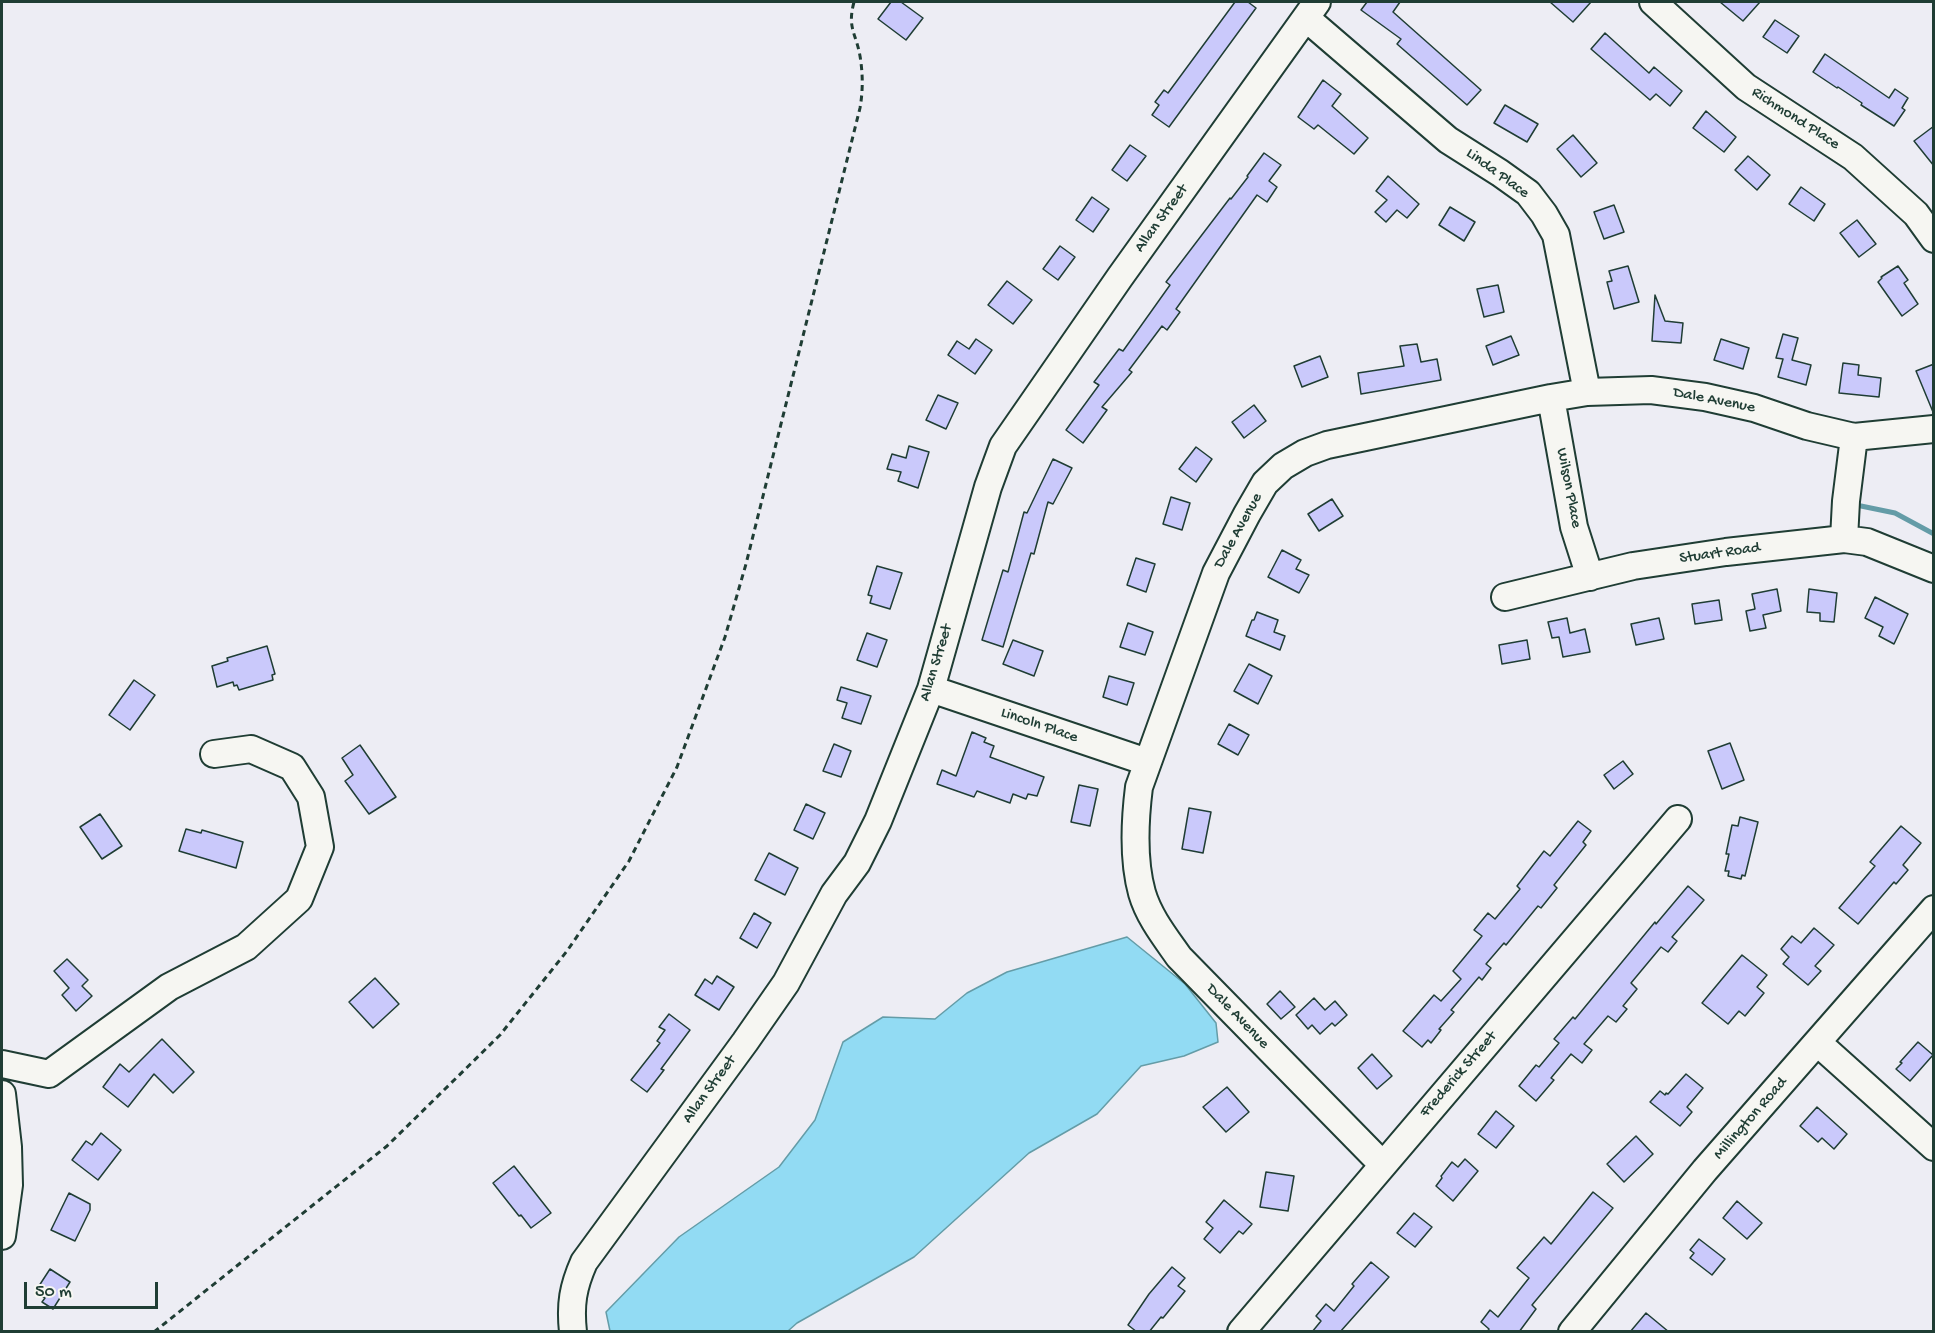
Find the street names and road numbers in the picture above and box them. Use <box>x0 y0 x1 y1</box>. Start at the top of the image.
street label: Richmond Place <box>1747 83 1843 155</box>
street label: Linda Place <box>1461 145 1533 203</box>
street label: Allan Street <box>1131 181 1193 257</box>
street label: Dale Avenue <box>1671 384 1757 418</box>
street label: Wilson Place <box>1551 446 1585 530</box>
street label: Dale Avenue <box>1210 490 1268 572</box>
street label: Stuart Road <box>1678 539 1762 569</box>
street label: Allan Street <box>916 622 958 704</box>
street label: Lincoln Place <box>998 704 1080 748</box>
street label: Dale Avenue <box>1201 980 1273 1054</box>
street label: Frederick Street <box>1416 1028 1502 1122</box>
street label: Allan Street <box>679 1052 741 1128</box>
street label: Millington Road <box>1710 1074 1792 1164</box>

